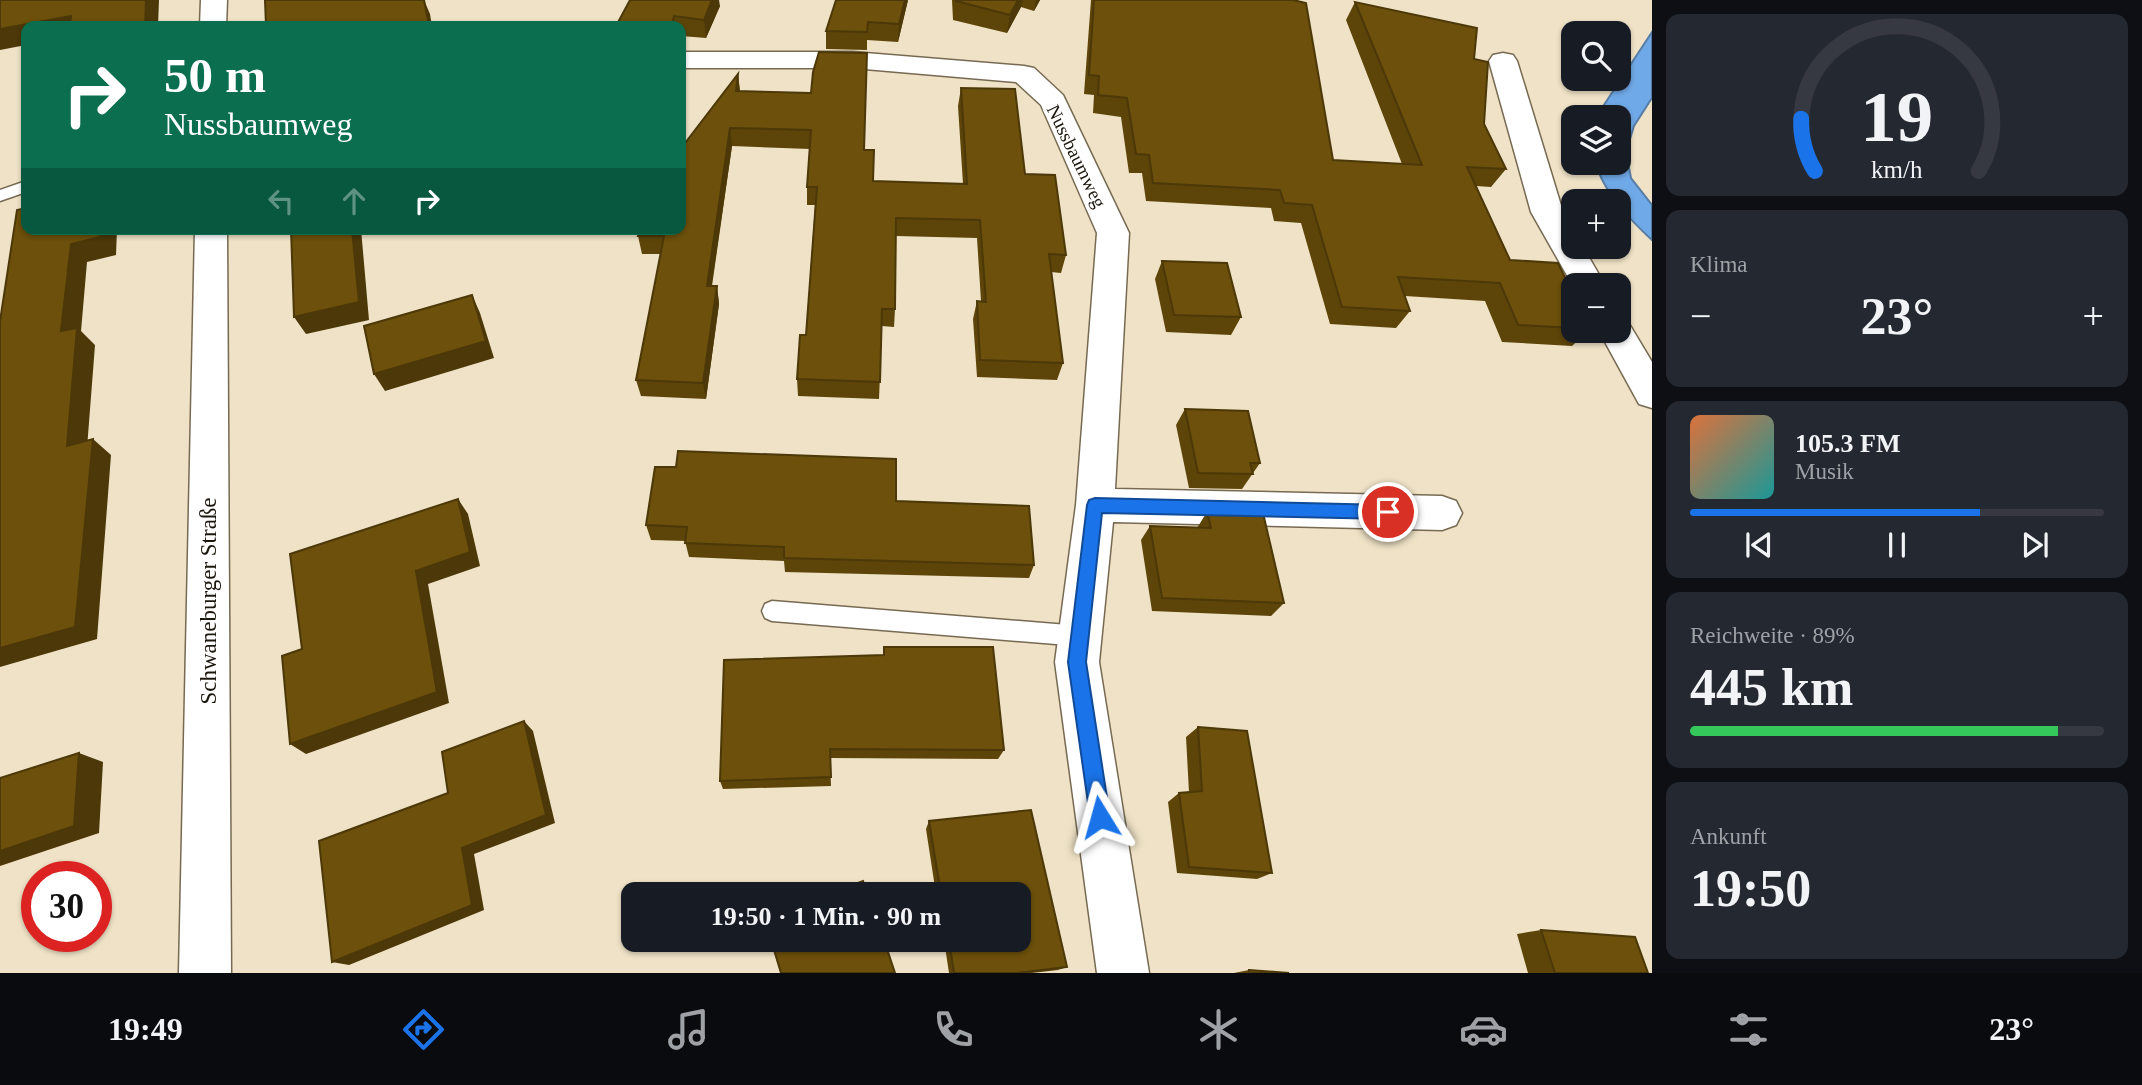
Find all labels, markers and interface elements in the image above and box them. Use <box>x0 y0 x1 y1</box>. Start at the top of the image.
map controls <box>1561 21 1631 343</box>
button: search <box>1561 21 1631 91</box>
text: 50 m <box>164 48 266 103</box>
icon: right <box>49 49 140 140</box>
text: 19 <box>1861 76 1933 157</box>
street label: Nussbaumweg <box>1043 101 1111 212</box>
button: layers <box>1561 105 1631 175</box>
text: Nussbaumweg <box>164 106 352 142</box>
text: km/h <box>1871 156 1923 183</box>
icon: left <box>262 182 300 220</box>
icon: ahead <box>335 182 373 220</box>
icon: right <box>408 182 446 220</box>
button: + <box>1561 189 1631 259</box>
text: Klima <box>1690 252 1748 277</box>
button: − <box>1561 273 1631 343</box>
text: 23° <box>1861 288 1933 345</box>
text: − <box>1690 295 1711 337</box>
text: + <box>2083 295 2104 337</box>
text: 105.3 FM <box>1795 429 1900 458</box>
text: Musik <box>1795 459 1854 484</box>
pin <box>1358 482 1418 542</box>
icon: arrive <box>1369 493 1407 531</box>
street label: Schwaneburger Straße <box>196 497 221 705</box>
icon: previous <box>1740 526 1778 564</box>
icon: pause <box>1878 526 1916 564</box>
icon: next <box>2016 526 2054 564</box>
text: Reichweite · 89% <box>1690 623 1855 648</box>
text: 445 km <box>1690 659 1853 716</box>
position arrow <box>1063 780 1137 854</box>
text: Ankunft <box>1690 824 1767 849</box>
text: 19:50 <box>1690 860 1811 917</box>
speed limit sign: 30 <box>21 861 112 952</box>
text: 19:50 · 1 Min. · 90 m <box>711 902 941 931</box>
icon: directions <box>399 1005 448 1054</box>
icon: music <box>664 1005 713 1054</box>
icon: phone <box>929 1005 978 1054</box>
icon: climate <box>1194 1005 1243 1054</box>
icon: car <box>1459 1005 1508 1054</box>
icon: filters <box>1724 1005 1773 1054</box>
text: 19:49 <box>108 1011 183 1047</box>
text: 23° <box>1989 1011 2034 1047</box>

